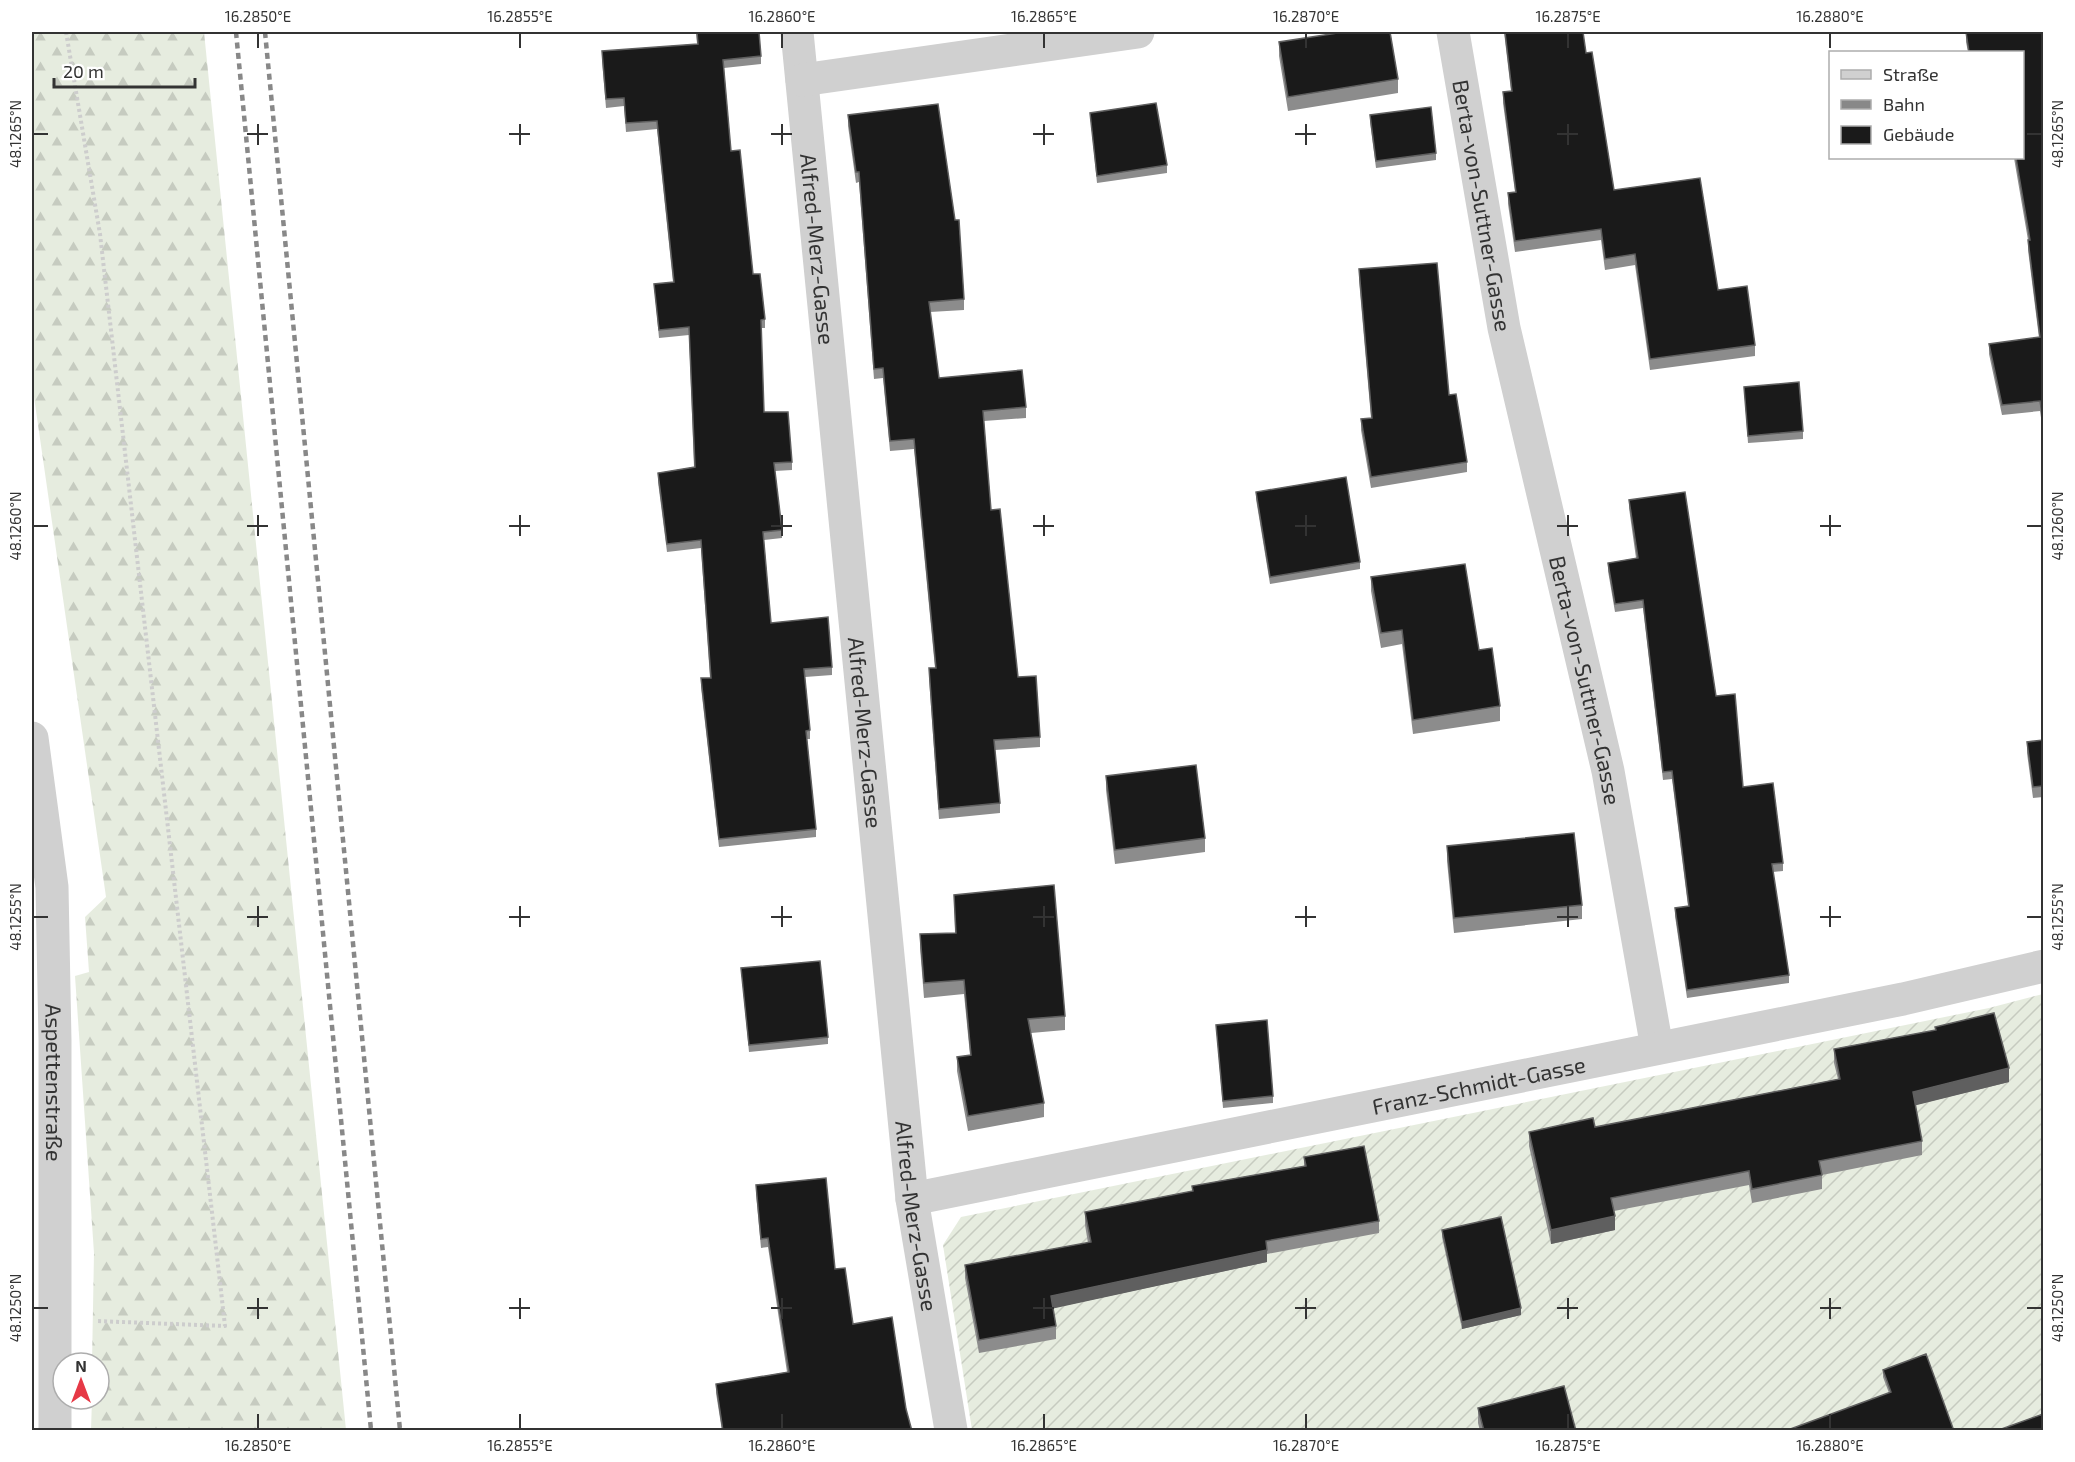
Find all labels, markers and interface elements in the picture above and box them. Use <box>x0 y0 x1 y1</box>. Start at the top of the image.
text: 16.2850°E <box>225 7 291 25</box>
text: 16.2855°E <box>487 7 553 25</box>
text: 16.2860°E <box>749 7 816 25</box>
text: 16.2865°E <box>1011 7 1077 25</box>
text: 16.2870°E <box>1273 7 1339 25</box>
text: 16.2875°E <box>1535 7 1601 25</box>
text: 16.2880°E <box>1796 7 1864 25</box>
scale bar <box>54 51 195 89</box>
legend <box>1829 51 2024 159</box>
text: 20 m <box>63 60 104 82</box>
text: Straße <box>1883 63 1939 85</box>
street label: Berta-von-Suttner-Gasse <box>1448 77 1517 333</box>
text: Bahn <box>1883 93 1925 115</box>
text: 48.1265°N <box>6 100 24 168</box>
text: 48.1265°N <box>2048 100 2066 168</box>
text: Gebäude <box>1883 123 1954 145</box>
street label: Alfred-Merz-Gasse <box>796 152 841 346</box>
text: 48.1260°N <box>6 491 24 561</box>
text: 48.1260°N <box>2048 491 2066 561</box>
street label: Berta-von-Suttner-Gasse <box>1545 553 1627 807</box>
street label: Alfred-Merz-Gasse <box>844 636 888 829</box>
text: 48.1255°N <box>6 883 24 951</box>
text: 48.1255°N <box>2048 883 2066 951</box>
street label: Aspettenstraße <box>41 1003 68 1162</box>
street label: Franz-Schmidt-Gasse <box>1370 1050 1588 1119</box>
street label: Alfred-Merz-Gasse <box>891 1119 944 1313</box>
text: 48.1250°N <box>6 1274 24 1342</box>
text: 48.1250°N <box>2048 1274 2066 1342</box>
north arrow <box>51 1351 111 1411</box>
text: N <box>75 1356 87 1375</box>
text: 16.2850°E <box>225 1436 291 1454</box>
text: 16.2855°E <box>487 1436 553 1454</box>
text: 16.2860°E <box>749 1436 816 1454</box>
text: 16.2865°E <box>1011 1436 1077 1454</box>
text: 16.2870°E <box>1273 1436 1339 1454</box>
text: 16.2875°E <box>1535 1436 1601 1454</box>
text: 16.2880°E <box>1796 1436 1864 1454</box>

